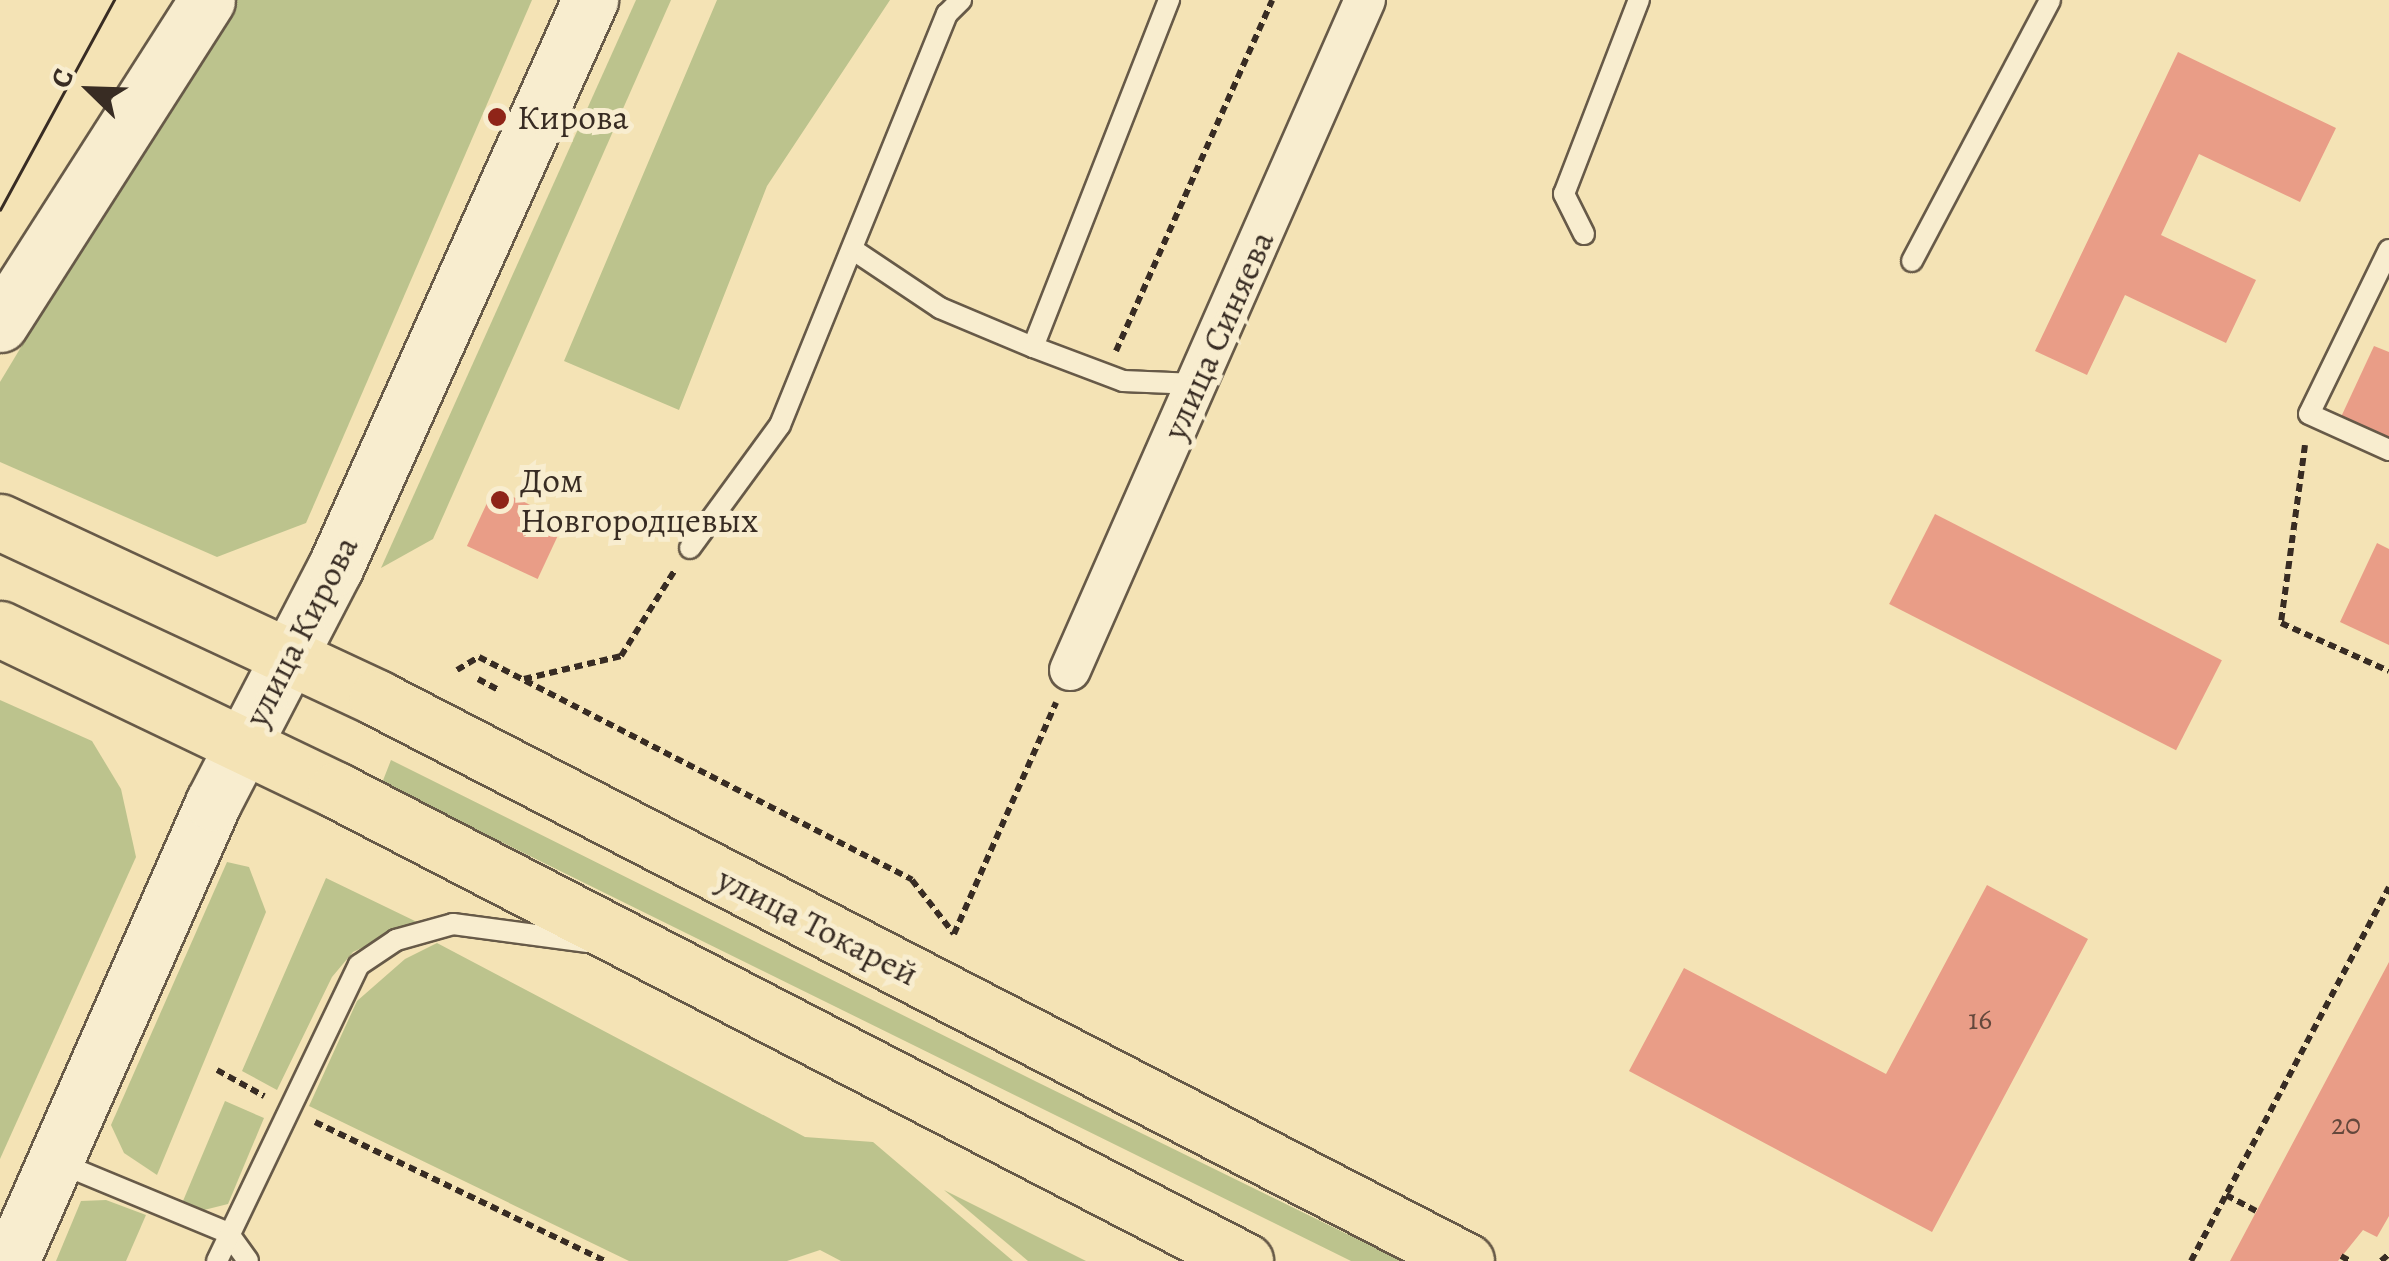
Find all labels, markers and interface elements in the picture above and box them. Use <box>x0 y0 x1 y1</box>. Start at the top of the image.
north arrow <box>40 40 140 140</box>
text: С <box>42 63 83 94</box>
place label: Кирова <box>517 96 629 138</box>
marker: Кирова <box>486 106 508 128</box>
street label: улица Синяева <box>1153 224 1283 446</box>
place label: Дом Новгородцевых <box>520 459 758 541</box>
marker: Дом Новгородцевых <box>489 489 511 511</box>
street label: улица Кирова <box>235 529 367 733</box>
street label: улица Токарей <box>711 857 925 995</box>
house number: 16 <box>1968 1001 1992 1037</box>
house number: 20 <box>2331 1106 2361 1142</box>

